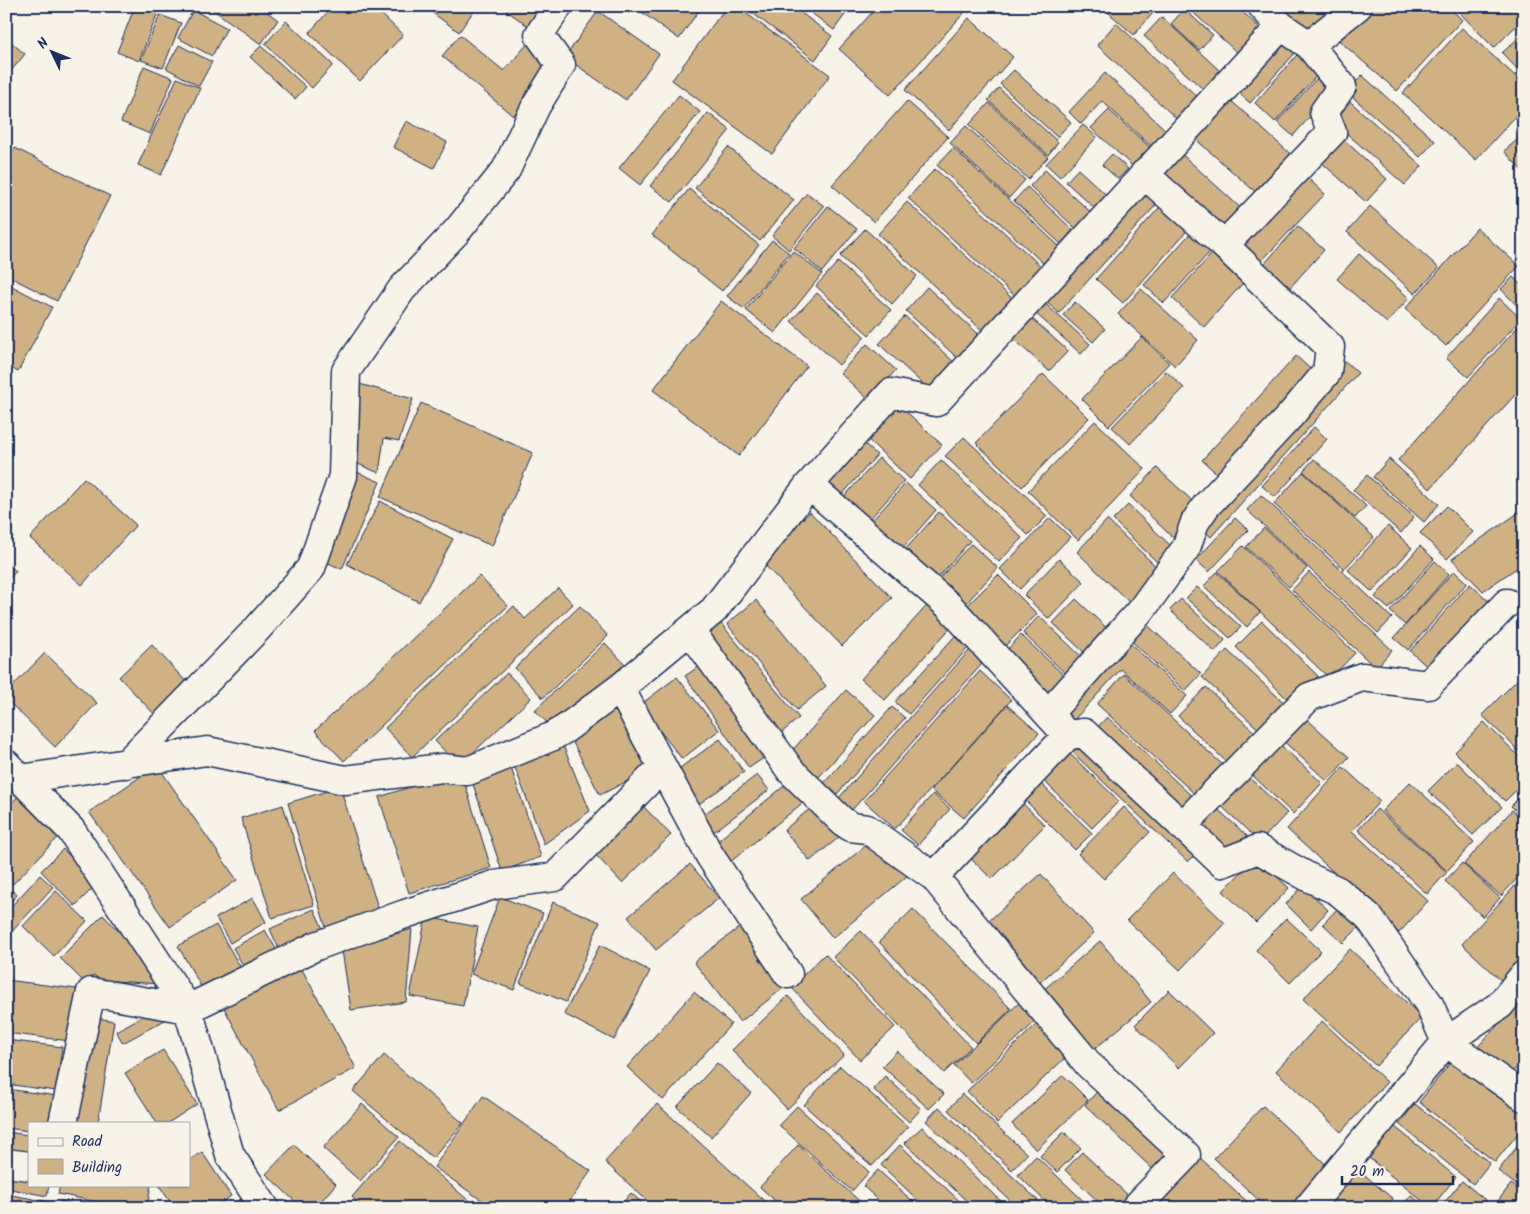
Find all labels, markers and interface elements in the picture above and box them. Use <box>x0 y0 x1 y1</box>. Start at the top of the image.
north arrow <box>28 28 78 78</box>
text: N <box>32 33 54 55</box>
legend <box>28 1122 190 1186</box>
text: Road <box>72 1130 103 1154</box>
scale bar <box>1342 1154 1454 1186</box>
text: Building <box>72 1156 122 1180</box>
text: 20 m <box>1350 1160 1384 1184</box>

